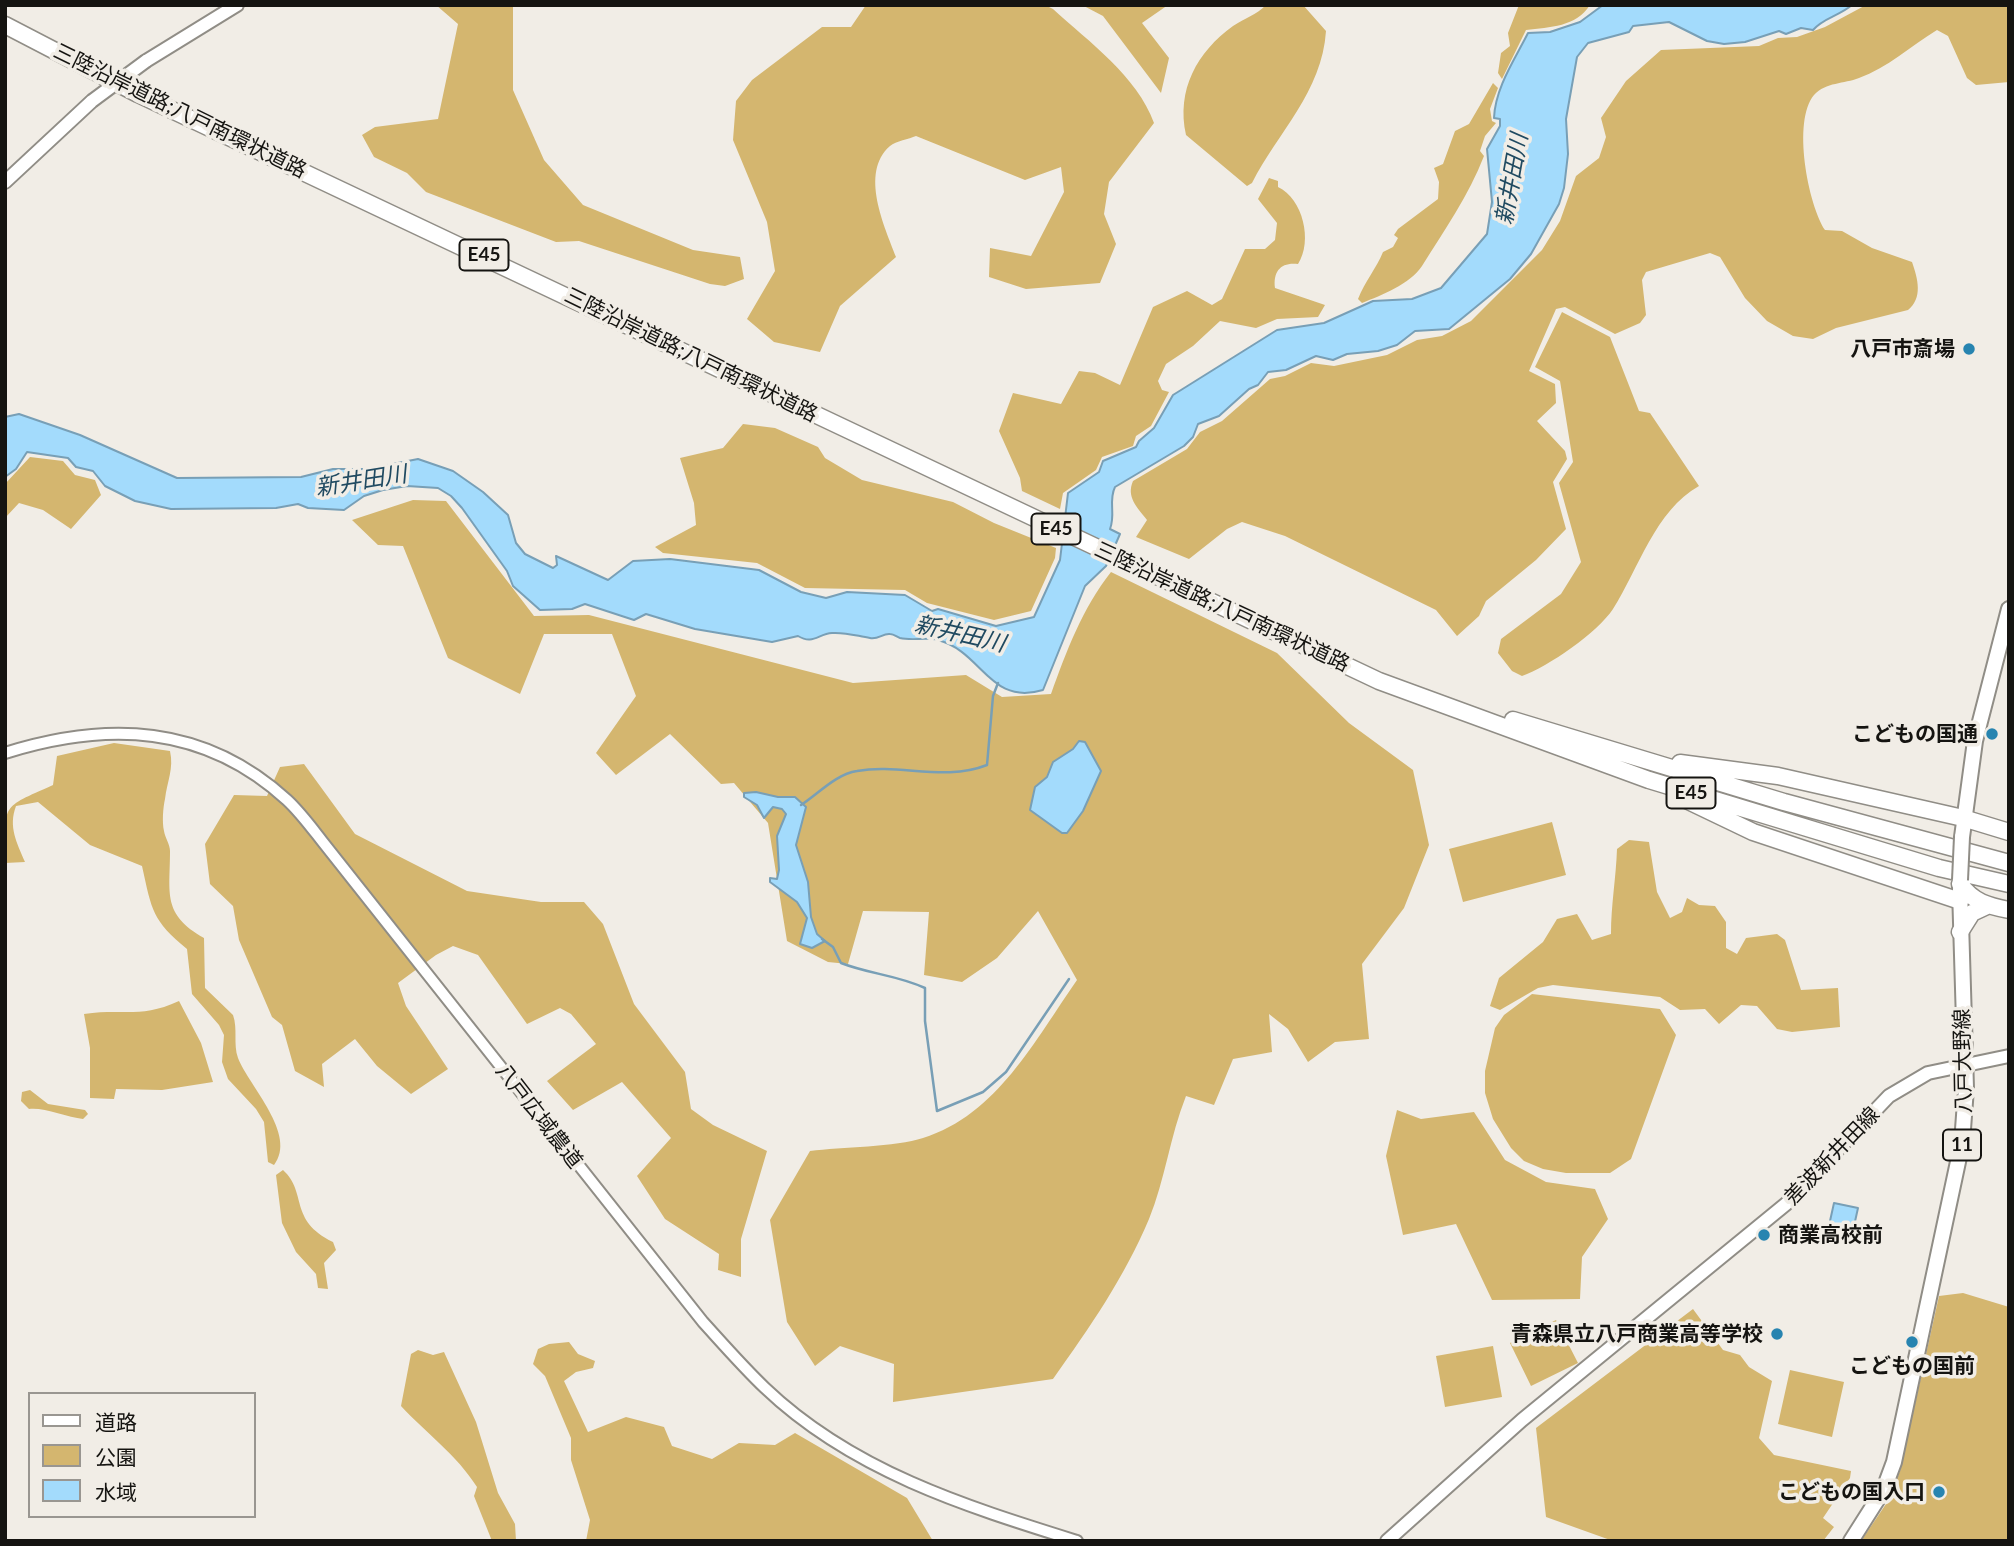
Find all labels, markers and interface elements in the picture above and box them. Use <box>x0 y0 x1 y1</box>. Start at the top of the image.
street label: 三陸沿岸道路;八戸南環状道路 <box>49 39 311 183</box>
water label: 新井田川 <box>1490 131 1534 227</box>
road number: E45 <box>460 240 508 270</box>
street label: 三陸沿岸道路;八戸南環状道路 <box>560 283 822 427</box>
place label: 八戸市斎場 <box>1850 336 1955 362</box>
marker: 八戸市斎場 <box>1961 341 1977 357</box>
water label: 新井田川 <box>313 460 409 502</box>
road number: E45 <box>1032 514 1080 544</box>
street label: 三陸沿岸道路;八戸南環状道路 <box>1090 537 1354 677</box>
water label: 新井田川 <box>912 610 1008 658</box>
place label: こどもの国通 <box>1852 721 1978 747</box>
marker: こどもの国通 <box>1984 726 2000 742</box>
road number: E45 <box>1666 778 1716 808</box>
street label: 八戸大野線 <box>1949 1008 1977 1114</box>
street label: 八戸広域農道 <box>490 1059 588 1173</box>
street label: 差波新井田線 <box>1779 1102 1885 1210</box>
road number: 11 <box>1943 1130 1981 1161</box>
place label: 商業高校前 <box>1778 1222 1883 1248</box>
marker: 商業高校前 <box>1756 1227 1772 1243</box>
place label: 青森県立八戸商業高等学校 <box>1511 1321 1763 1347</box>
marker: 青森県立八戸商業高等学校 <box>1769 1326 1785 1342</box>
marker: こどもの国前 <box>1904 1334 1920 1350</box>
place label: こどもの国前 <box>1849 1353 1975 1379</box>
legend <box>28 1392 256 1518</box>
text: 道路 <box>95 1409 137 1434</box>
text: 公園 <box>95 1444 137 1469</box>
text: 水域 <box>95 1479 137 1504</box>
place label: こどもの国入口 <box>1778 1479 1925 1505</box>
marker: こどもの国入口 <box>1931 1484 1947 1500</box>

